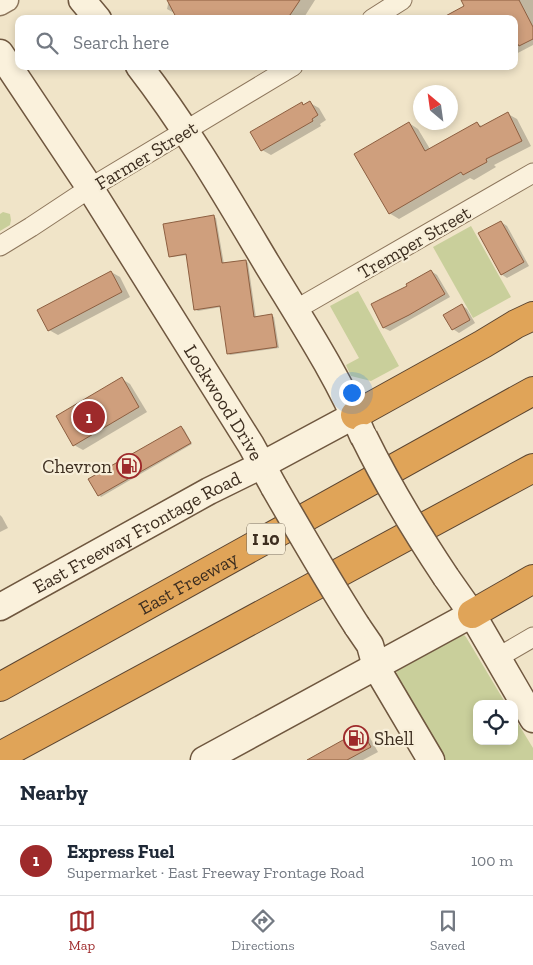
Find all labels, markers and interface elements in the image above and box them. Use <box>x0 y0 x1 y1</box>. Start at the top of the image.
search box <box>15 15 518 70</box>
icon: search <box>33 29 61 57</box>
text: Search here <box>73 31 169 54</box>
north arrow <box>413 85 458 130</box>
street label: Farmer Street <box>91 116 201 195</box>
street label: Tremper Street <box>354 201 475 284</box>
street label: Lockwood Drive <box>179 340 268 464</box>
your location <box>339 380 365 406</box>
pin: 1 <box>73 398 105 436</box>
fuel station icon: Chevron <box>116 453 142 479</box>
place label: Chevron <box>42 455 112 478</box>
street label: East Freeway Frontage Road <box>29 465 245 599</box>
road number: I 10 <box>247 524 285 554</box>
street label: East Freeway <box>135 547 241 619</box>
map controls <box>473 700 518 745</box>
button: locate <box>473 700 518 745</box>
fuel station icon: Shell <box>343 725 369 751</box>
place label: Shell <box>374 727 414 750</box>
text: Nearby <box>20 780 88 805</box>
text: Express Fuel <box>67 840 174 863</box>
text: 1 <box>33 851 39 870</box>
text: 100 m <box>471 851 513 870</box>
text: Supermarket · East Freeway Frontage Road <box>67 863 364 882</box>
tab: Map <box>68 907 96 954</box>
tab: Directions <box>231 907 295 954</box>
tab: Saved <box>430 907 465 954</box>

